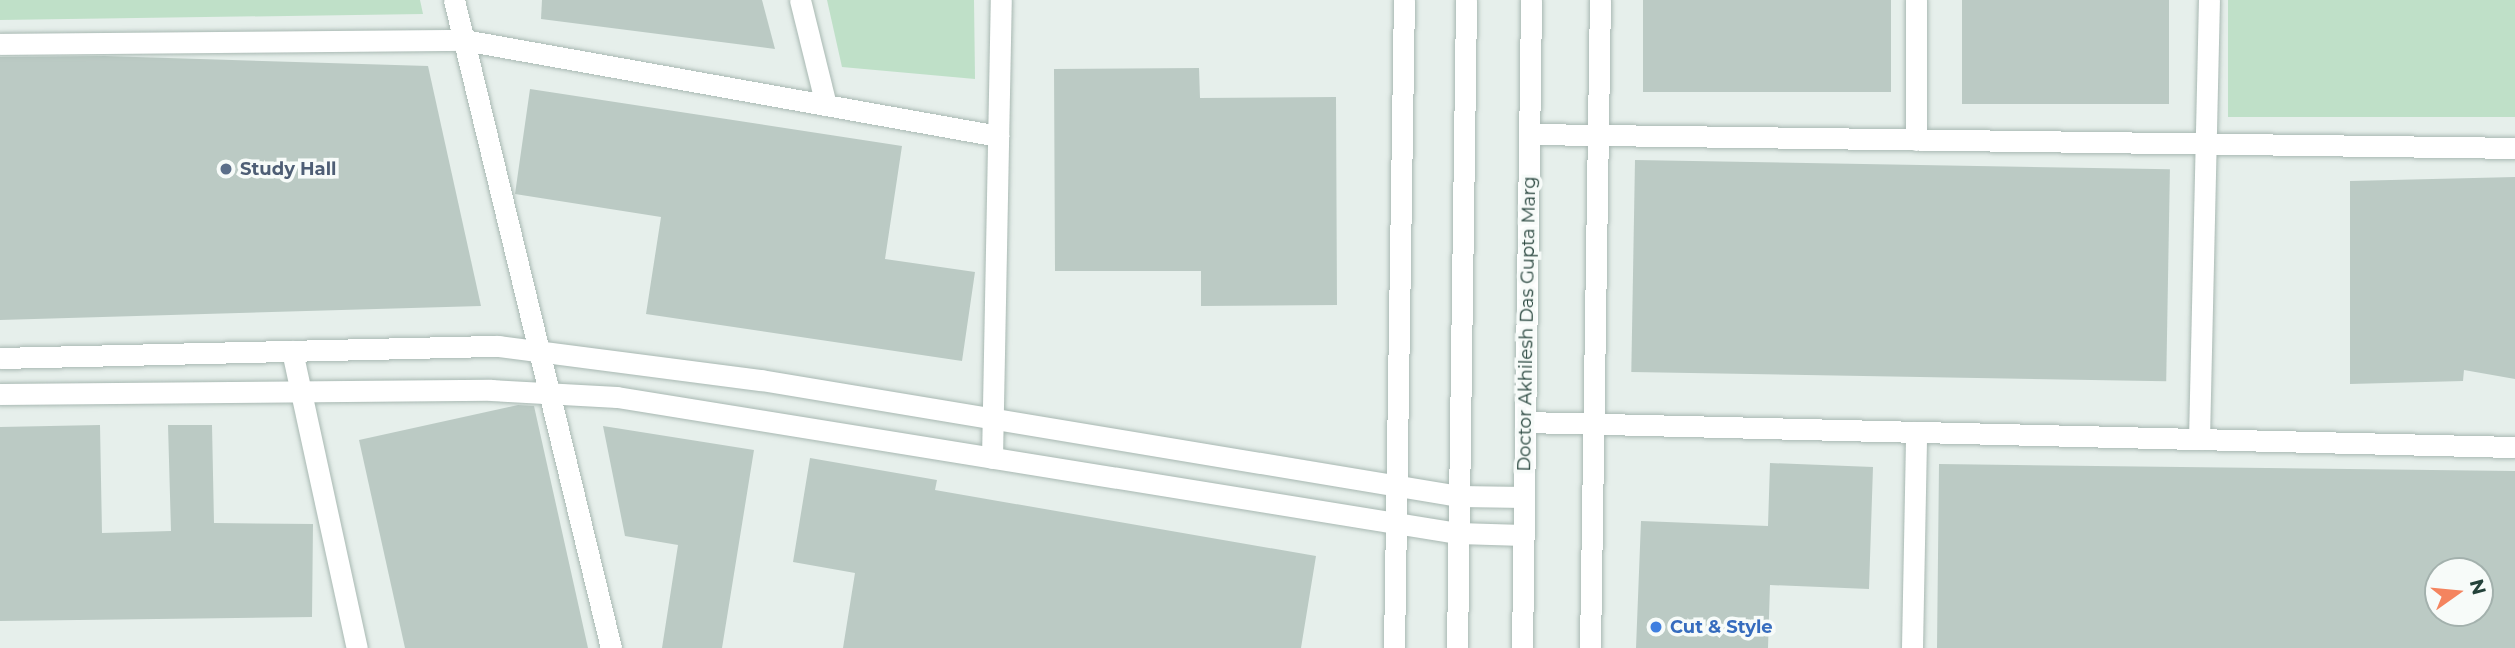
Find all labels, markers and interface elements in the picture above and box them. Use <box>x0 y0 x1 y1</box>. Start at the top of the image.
place label: Study Hall <box>240 158 336 180</box>
marker: Study Hall <box>218 161 234 177</box>
street label: Doctor Akhilesh Das Gupta Marg <box>1514 176 1540 472</box>
north arrow <box>2424 557 2494 627</box>
text: N <box>2465 577 2491 597</box>
place label: Cut & Style <box>1670 616 1773 638</box>
marker: Cut & Style <box>1648 619 1664 635</box>

